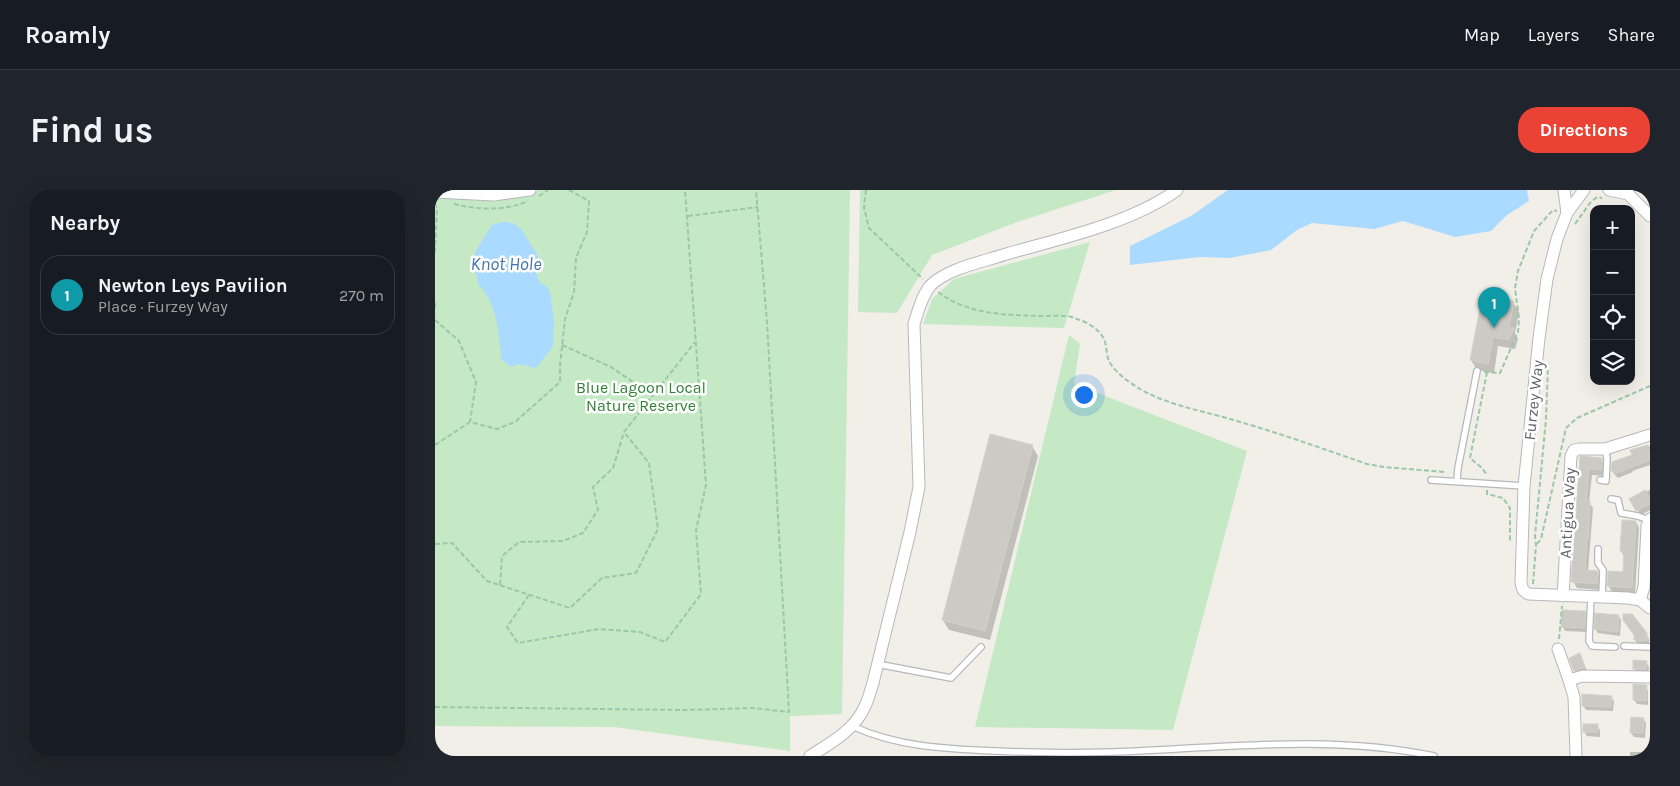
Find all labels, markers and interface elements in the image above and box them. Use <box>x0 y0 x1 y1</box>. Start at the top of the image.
text: Roamly <box>25 21 110 49</box>
text: Map <box>1464 24 1500 46</box>
text: Layers <box>1528 24 1580 46</box>
text: Share <box>1608 24 1655 46</box>
button: Directions <box>1518 107 1650 153</box>
text: Find us <box>30 110 153 151</box>
map controls <box>1590 205 1635 385</box>
button: + <box>1590 205 1635 250</box>
text: Nearby <box>50 211 120 235</box>
button: − <box>1590 250 1635 295</box>
water label: Knot Hole <box>471 253 541 275</box>
text: Newton Leys Pavilion <box>98 275 288 297</box>
text: 1 <box>64 286 70 305</box>
text: 270 m <box>339 286 384 305</box>
pin: 1 <box>1478 287 1510 328</box>
button: locate <box>1590 295 1635 340</box>
text: Place · Furzey Way <box>98 297 228 316</box>
button: layers <box>1590 340 1635 385</box>
street label: Furzey Way <box>1520 358 1547 441</box>
park label: Blue Lagoon Local Nature Reserve <box>576 378 706 415</box>
your location <box>1071 382 1097 408</box>
street label: Antigua Way <box>1556 467 1579 559</box>

